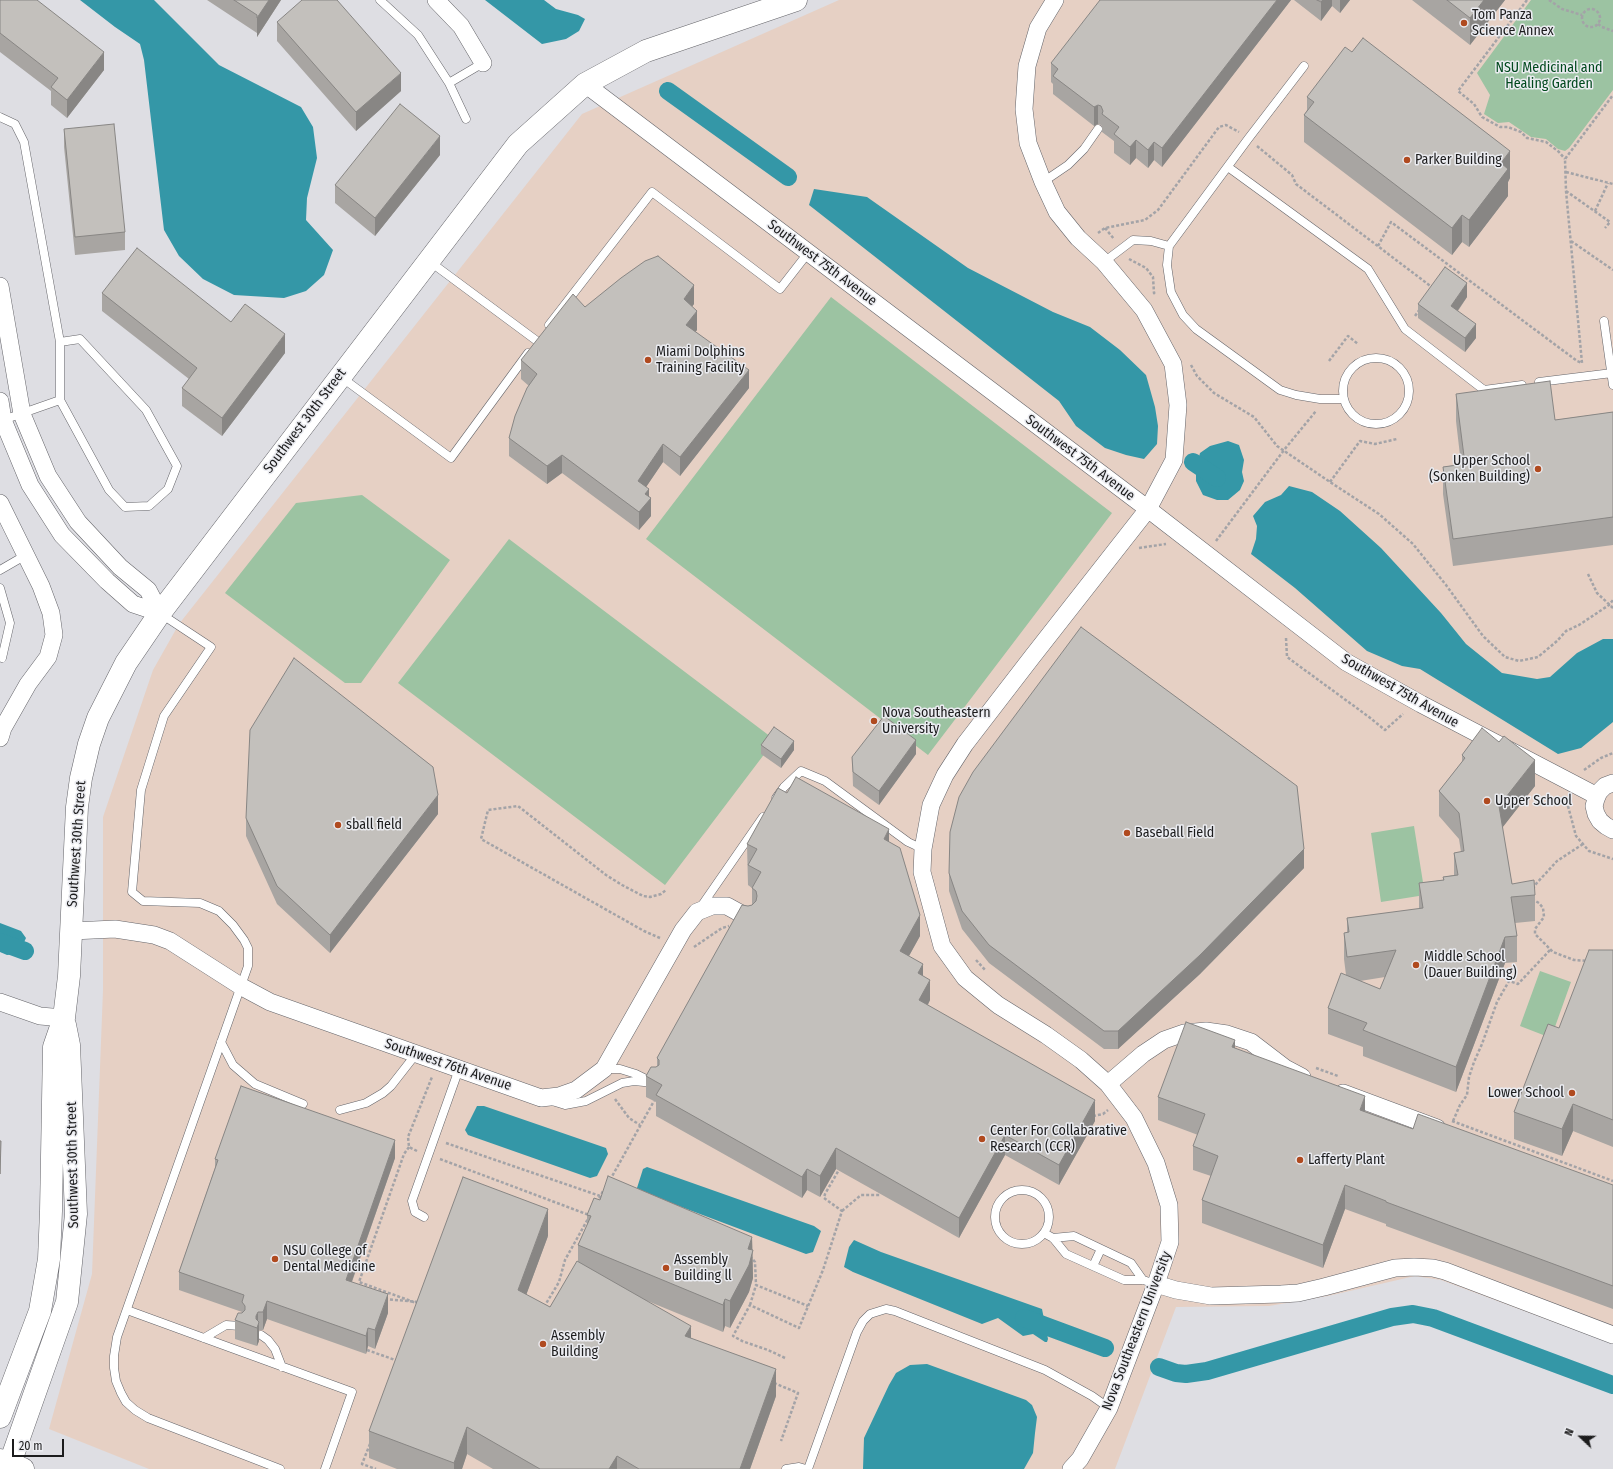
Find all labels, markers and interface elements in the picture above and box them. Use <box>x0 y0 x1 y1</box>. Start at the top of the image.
place label: Tom Panza Science Annex <box>1472 7 1554 40</box>
marker: Tom Panza Science Annex <box>1459 18 1469 28</box>
park label: NSU Medicinal and Healing Garden <box>1495 60 1603 92</box>
place label: Parker Building <box>1415 152 1502 168</box>
marker: Parker Building <box>1402 155 1412 165</box>
street label: Southwest 75th Avenue <box>764 216 880 310</box>
place label: Miami Dolphins Training Facility <box>656 344 745 376</box>
marker: Miami Dolphins Training Facility <box>643 355 653 365</box>
street label: Southwest 30th Street <box>260 365 350 477</box>
street label: Southwest 75th Avenue <box>1022 411 1138 505</box>
place label: Upper School (Sonken Building) <box>1429 453 1530 486</box>
marker: Upper School (Sonken Building) <box>1533 464 1543 474</box>
street label: Southwest 75th Avenue <box>1338 651 1462 731</box>
place label: Nova Southeastern University <box>882 705 991 738</box>
marker: Nova Southeastern University <box>869 716 879 726</box>
street label: Southwest 30th Street <box>64 780 90 908</box>
place label: Upper School <box>1495 793 1572 809</box>
marker: Upper School <box>1482 796 1492 806</box>
place label: sball field <box>346 817 402 833</box>
marker: sball field <box>333 820 343 830</box>
place label: Baseball Field <box>1135 825 1214 841</box>
marker: Baseball Field <box>1122 828 1132 838</box>
place label: Middle School (Dauer Building) <box>1424 949 1517 982</box>
marker: Middle School (Dauer Building) <box>1411 960 1421 970</box>
street label: Southwest 76th Avenue <box>382 1035 514 1095</box>
place label: Lower School <box>1488 1085 1564 1101</box>
marker: Lower School <box>1567 1088 1577 1098</box>
street label: Southwest 30th Street <box>63 1101 83 1229</box>
place label: Center For Collabarative Research (CCR) <box>990 1123 1127 1156</box>
marker: Center For Collabarative Research (CCR) <box>977 1134 987 1144</box>
place label: Lafferty Plant <box>1308 1152 1385 1168</box>
marker: Lafferty Plant <box>1295 1155 1305 1165</box>
place label: NSU College of Dental Medicine <box>283 1243 375 1276</box>
street label: Nova Southeastern University <box>1099 1249 1175 1413</box>
place label: Assembly Building ll <box>674 1252 732 1284</box>
marker: NSU College of Dental Medicine <box>270 1254 280 1264</box>
marker: Assembly Building ll <box>661 1263 671 1273</box>
place label: Assembly Building <box>551 1328 605 1360</box>
marker: Assembly Building <box>538 1339 548 1349</box>
north arrow <box>1561 1417 1601 1457</box>
text: N <box>1562 1427 1577 1438</box>
scale bar <box>14 1431 66 1457</box>
text: 20 m <box>19 1439 43 1453</box>

